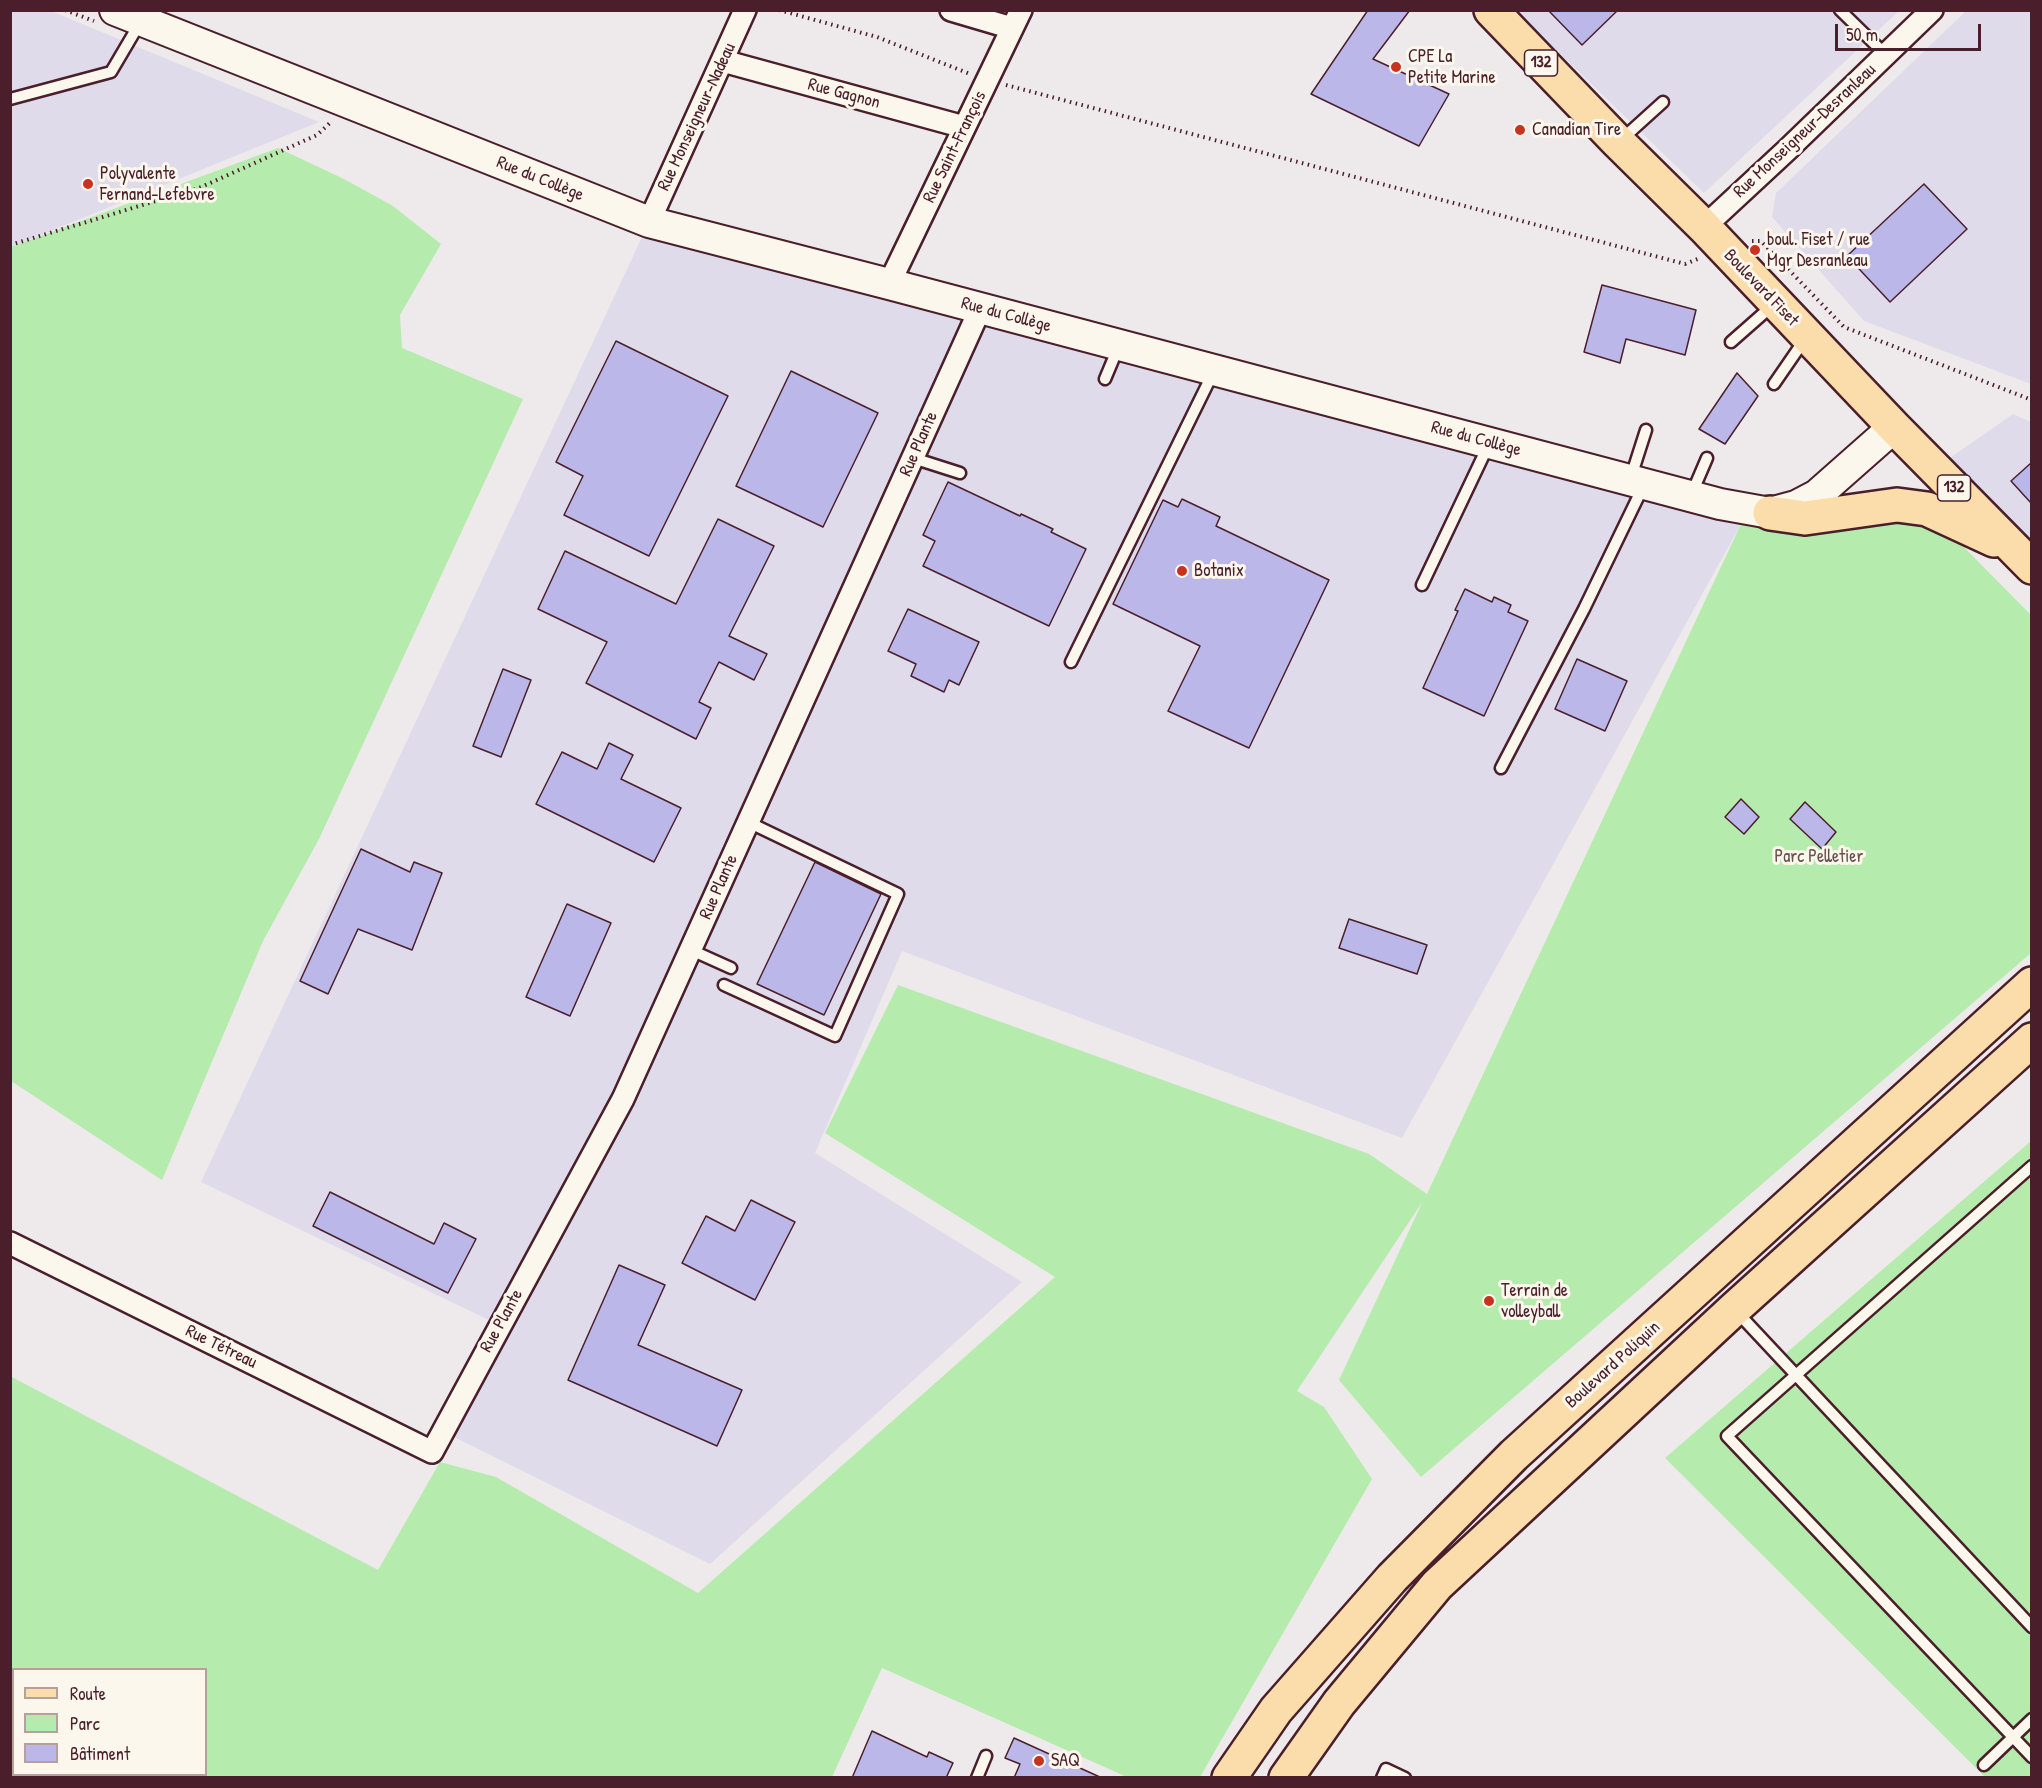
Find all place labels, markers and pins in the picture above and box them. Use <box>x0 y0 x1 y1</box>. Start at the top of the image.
place label: CPE La Petite Marine <box>1408 46 1496 88</box>
marker: CPE La Petite Marine <box>1389 60 1403 74</box>
place label: Canadian Tire <box>1532 119 1621 141</box>
marker: Canadian Tire <box>1513 123 1527 137</box>
place label: Polyvalente Fernand-Lefebvre <box>100 163 215 206</box>
marker: Polyvalente Fernand-Lefebvre <box>81 177 95 191</box>
place label: boul. Fiset / rue Mgr Desranleau <box>1767 229 1870 272</box>
marker: boul. Fiset / rue Mgr Desranleau <box>1748 243 1762 257</box>
place label: Botanix <box>1194 560 1244 582</box>
marker: Botanix <box>1175 564 1189 578</box>
place label: Terrain de volleyball <box>1501 1280 1568 1322</box>
marker: Terrain de volleyball <box>1482 1294 1496 1308</box>
place label: SAQ <box>1051 1750 1080 1772</box>
marker: SAQ <box>1032 1754 1046 1768</box>

